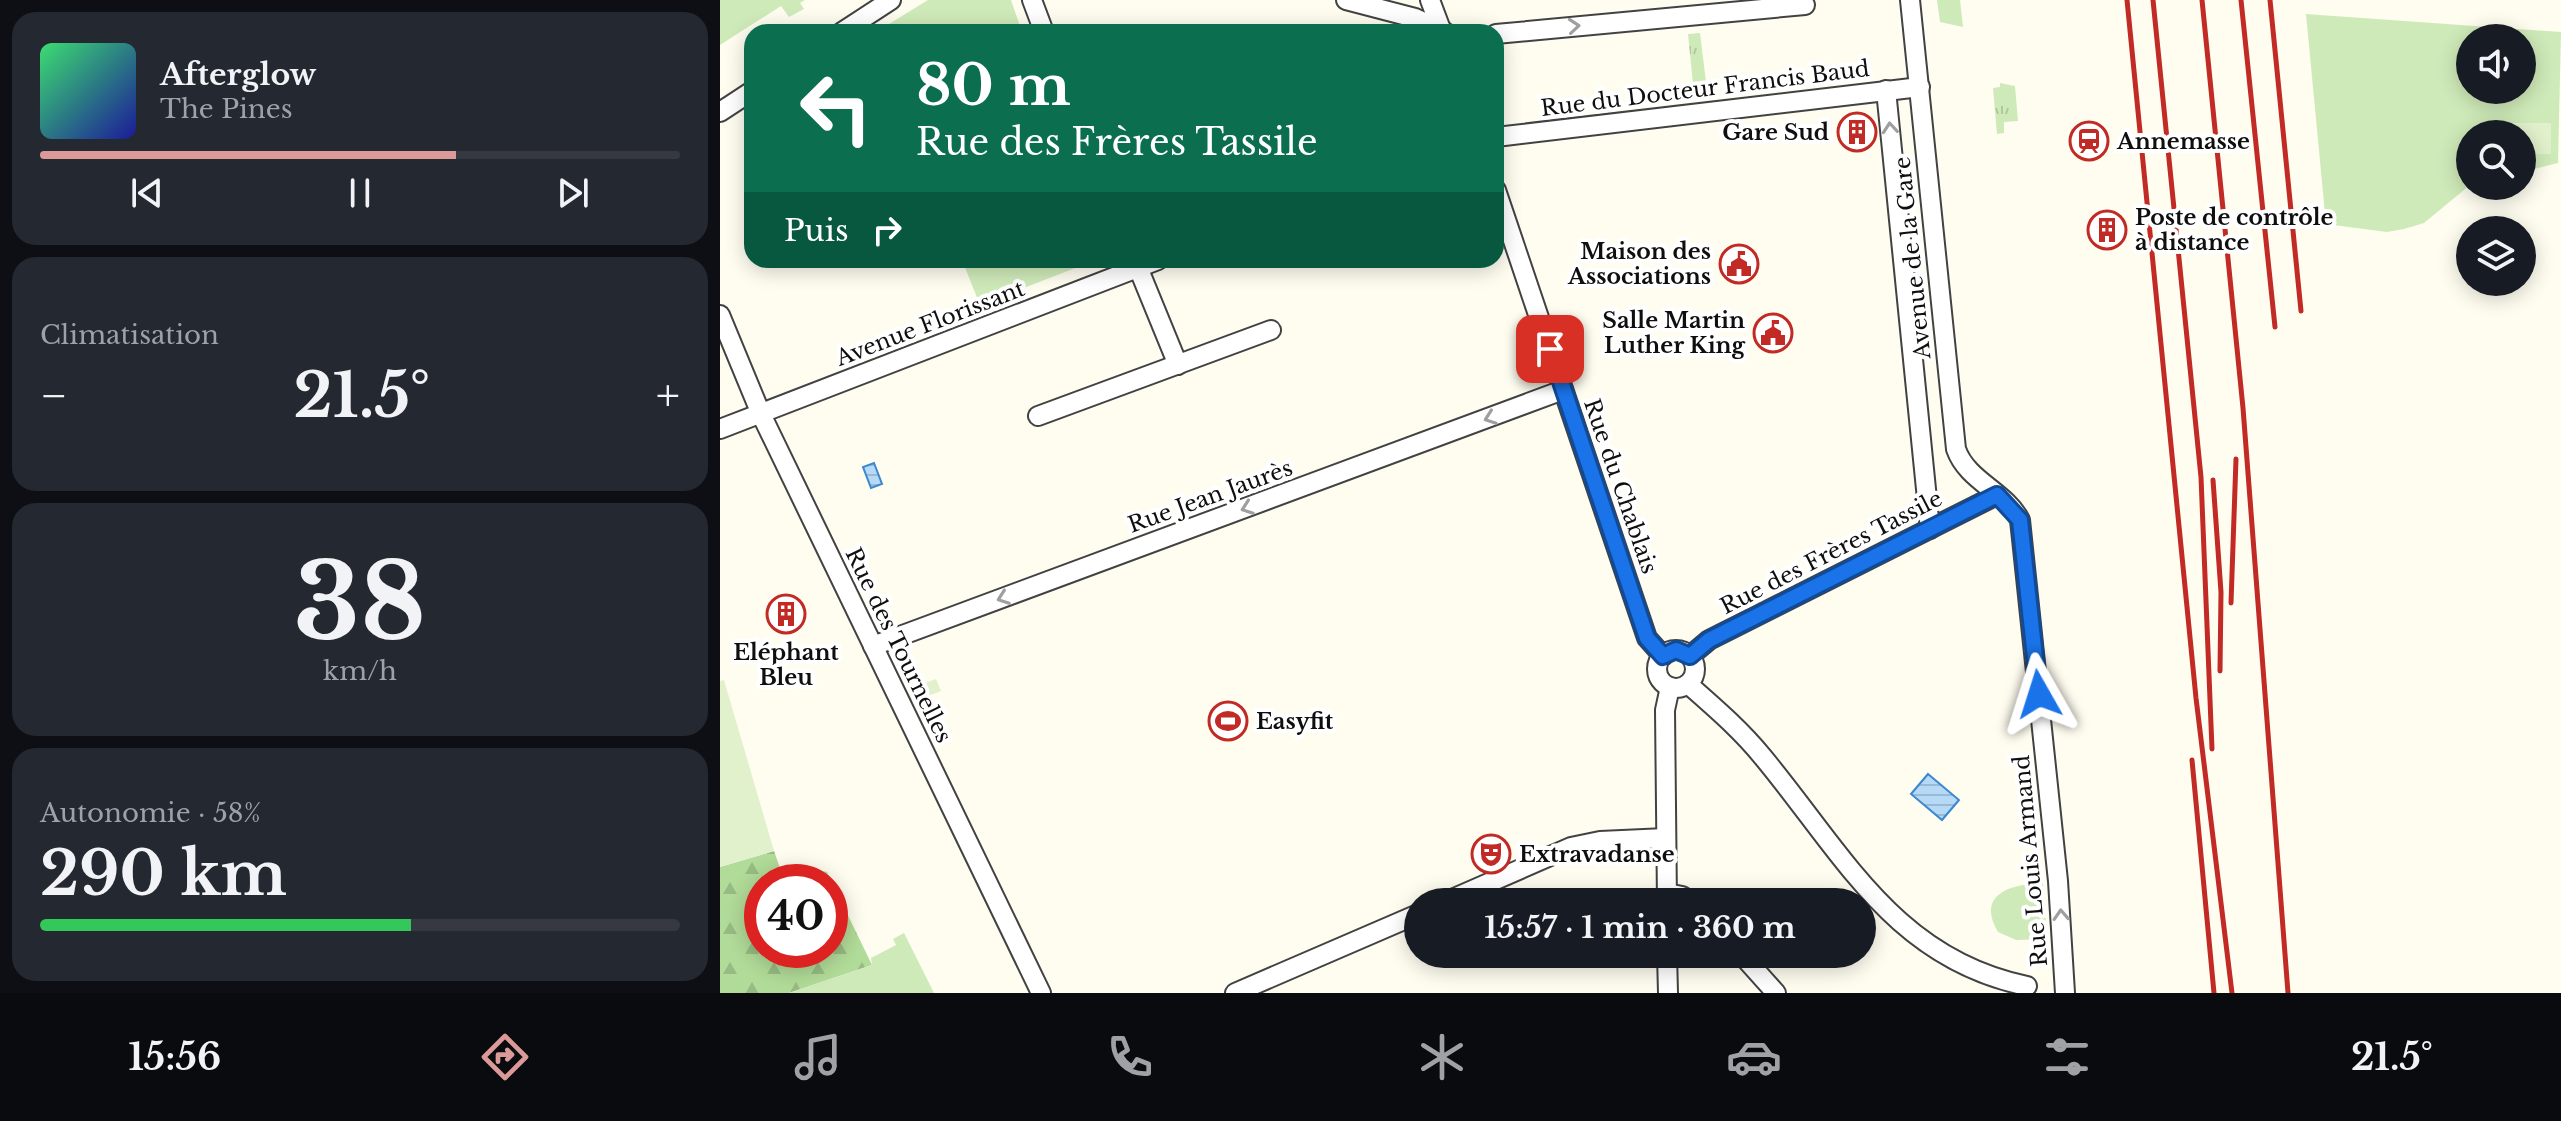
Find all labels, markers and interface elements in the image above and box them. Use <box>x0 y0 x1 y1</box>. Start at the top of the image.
one-way arrow <box>1568 18 1581 35</box>
map controls <box>2456 24 2536 296</box>
button: sound <box>2456 24 2536 104</box>
text: 80 m <box>916 51 1071 120</box>
street label: Rue du Docteur Francis Baud <box>1539 55 1871 122</box>
text: Afterglow <box>160 56 316 93</box>
icon: left <box>784 56 888 160</box>
text: The Pines <box>160 93 292 125</box>
building icon: Gare Sud <box>1836 111 1878 153</box>
place label: Gare Sud <box>1722 119 1829 146</box>
text: Rue des Frères Tassile <box>916 120 1318 165</box>
station icon: Annemasse <box>2068 120 2110 162</box>
button: search <box>2456 120 2536 200</box>
one-way arrow <box>1881 121 1898 134</box>
place label: Annemasse <box>2116 128 2250 155</box>
street label: Avenue de la Gare <box>1888 155 1937 362</box>
icon: previous <box>125 171 169 215</box>
icon: pause <box>338 171 382 215</box>
icon: next <box>551 171 595 215</box>
place label: Poste de contrôle à distance <box>2135 204 2334 256</box>
icon: right <box>865 208 909 252</box>
building icon: Poste de contrôle à distance <box>2086 209 2128 251</box>
text: Puis <box>784 212 849 249</box>
button: layers <box>2456 216 2536 296</box>
place label: Maison des Associations <box>1567 238 1711 290</box>
public building icon: Maison des Associations <box>1718 243 1760 285</box>
street label: Avenue Florissant <box>831 275 1029 372</box>
place label: Salle Martin Luther King <box>1602 307 1746 359</box>
public building icon: Salle Martin Luther King <box>1752 312 1794 354</box>
pin <box>1516 315 1584 383</box>
text: Climatisation <box>40 319 219 351</box>
icon: arrive <box>1528 327 1572 371</box>
text: 21.5° <box>294 359 430 433</box>
text: − <box>40 368 68 423</box>
text: + <box>656 368 680 423</box>
street label: Rue du Chablais <box>1578 395 1663 577</box>
one-way arrow <box>1484 408 1498 424</box>
street label: Rue Jean Jaurès <box>1124 454 1296 539</box>
street label: Rue des Frères Tassile <box>1716 485 1947 620</box>
one-way arrow <box>1240 498 1254 515</box>
text: 38 <box>294 538 426 667</box>
street label: Rue des Tournelles <box>840 543 957 747</box>
one-way arrow <box>997 588 1011 605</box>
building icon: Eléphant Bleu <box>765 593 807 635</box>
place label: Eléphant Bleu <box>733 639 839 691</box>
position arrow <box>1997 652 2081 736</box>
text: km/h <box>323 655 397 687</box>
sports icon: Easyfit <box>1207 700 1249 742</box>
place label: Easyfit <box>1256 708 1334 735</box>
street label: Rue Louis Armand <box>2008 754 2053 968</box>
text: Autonomie · 58% <box>40 797 261 829</box>
theatre icon: Extravadanse <box>1470 833 1512 875</box>
text: 290 km <box>40 837 287 911</box>
place label: Extravadanse <box>1519 841 1675 868</box>
speed limit sign: 40 <box>744 864 848 968</box>
one-way arrow <box>2052 908 2069 921</box>
text: 15:57 · 1 min · 360 m <box>1484 909 1796 946</box>
icon: directions <box>477 1029 533 1085</box>
icon: music <box>790 1029 846 1085</box>
icon: phone <box>1102 1029 1158 1085</box>
icon: climate <box>1414 1029 1470 1085</box>
icon: car <box>1726 1029 1782 1085</box>
icon: filters <box>2039 1029 2095 1085</box>
text: 15:56 <box>128 1035 221 1080</box>
text: 21.5° <box>2351 1035 2433 1080</box>

